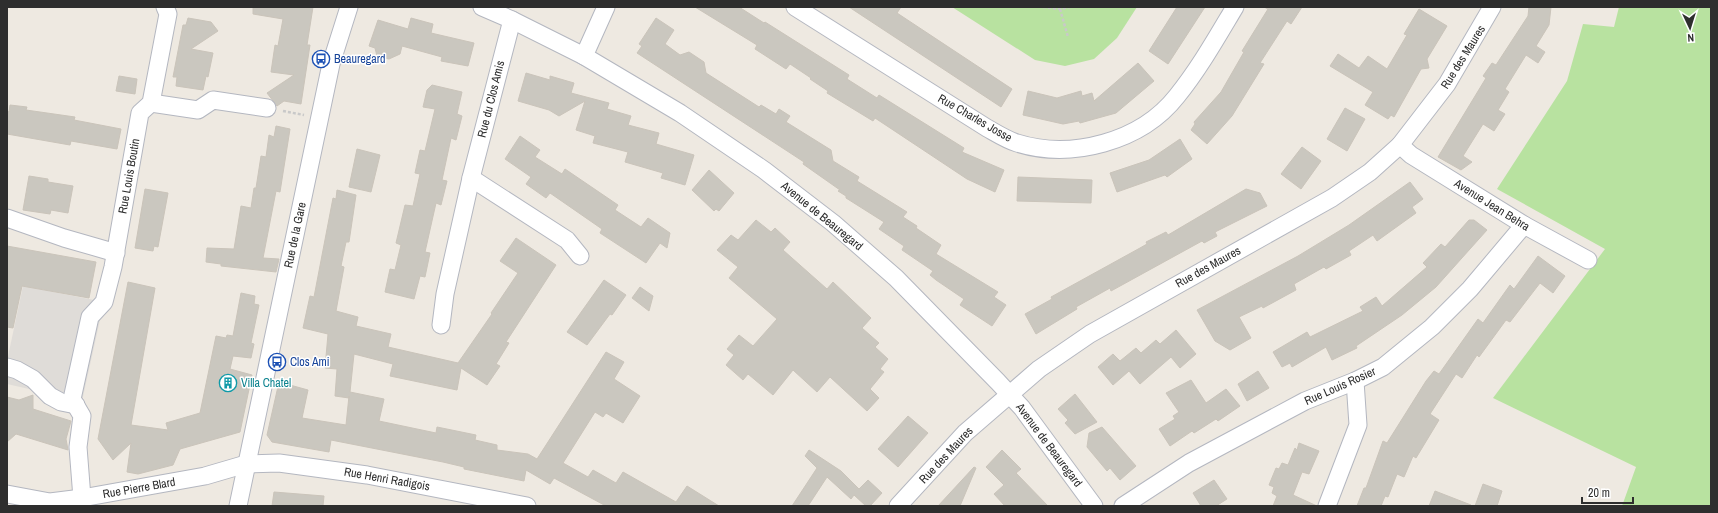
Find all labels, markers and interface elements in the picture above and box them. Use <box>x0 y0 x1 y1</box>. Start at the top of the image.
north arrow <box>1670 8 1710 48</box>
street label: Rue des Maures <box>1437 22 1489 92</box>
text: N <box>1687 31 1694 45</box>
bus stop icon: Beauregard <box>311 49 331 69</box>
place label: Beauregard <box>334 51 385 67</box>
street label: Rue du Clos Amis <box>474 59 508 139</box>
street label: Rue Charles Josse <box>935 90 1015 146</box>
street label: Rue Louis Boutin <box>115 137 143 215</box>
street label: Avenue Jean Behra <box>1450 175 1533 235</box>
street label: Avenue de Beauregard <box>777 177 866 254</box>
street label: Rue de la Gare <box>280 201 310 269</box>
street label: Rue des Maures <box>1173 242 1244 291</box>
bus stop icon: Clos Ami <box>267 352 287 372</box>
place label: Clos Ami <box>290 354 329 370</box>
street label: Rue Louis Rosier <box>1302 363 1379 409</box>
building icon: Villa Chatel <box>218 373 238 393</box>
place label: Villa Chatel <box>241 375 291 391</box>
street label: Avenue de Beauregard <box>1012 399 1086 490</box>
street label: Rue des Maures <box>916 423 977 487</box>
street label: Rue Henri Radigois <box>343 464 431 494</box>
street label: Rue Pierre Blard <box>102 474 176 502</box>
scale bar <box>1582 479 1633 505</box>
text: 20 m <box>1588 485 1610 501</box>

